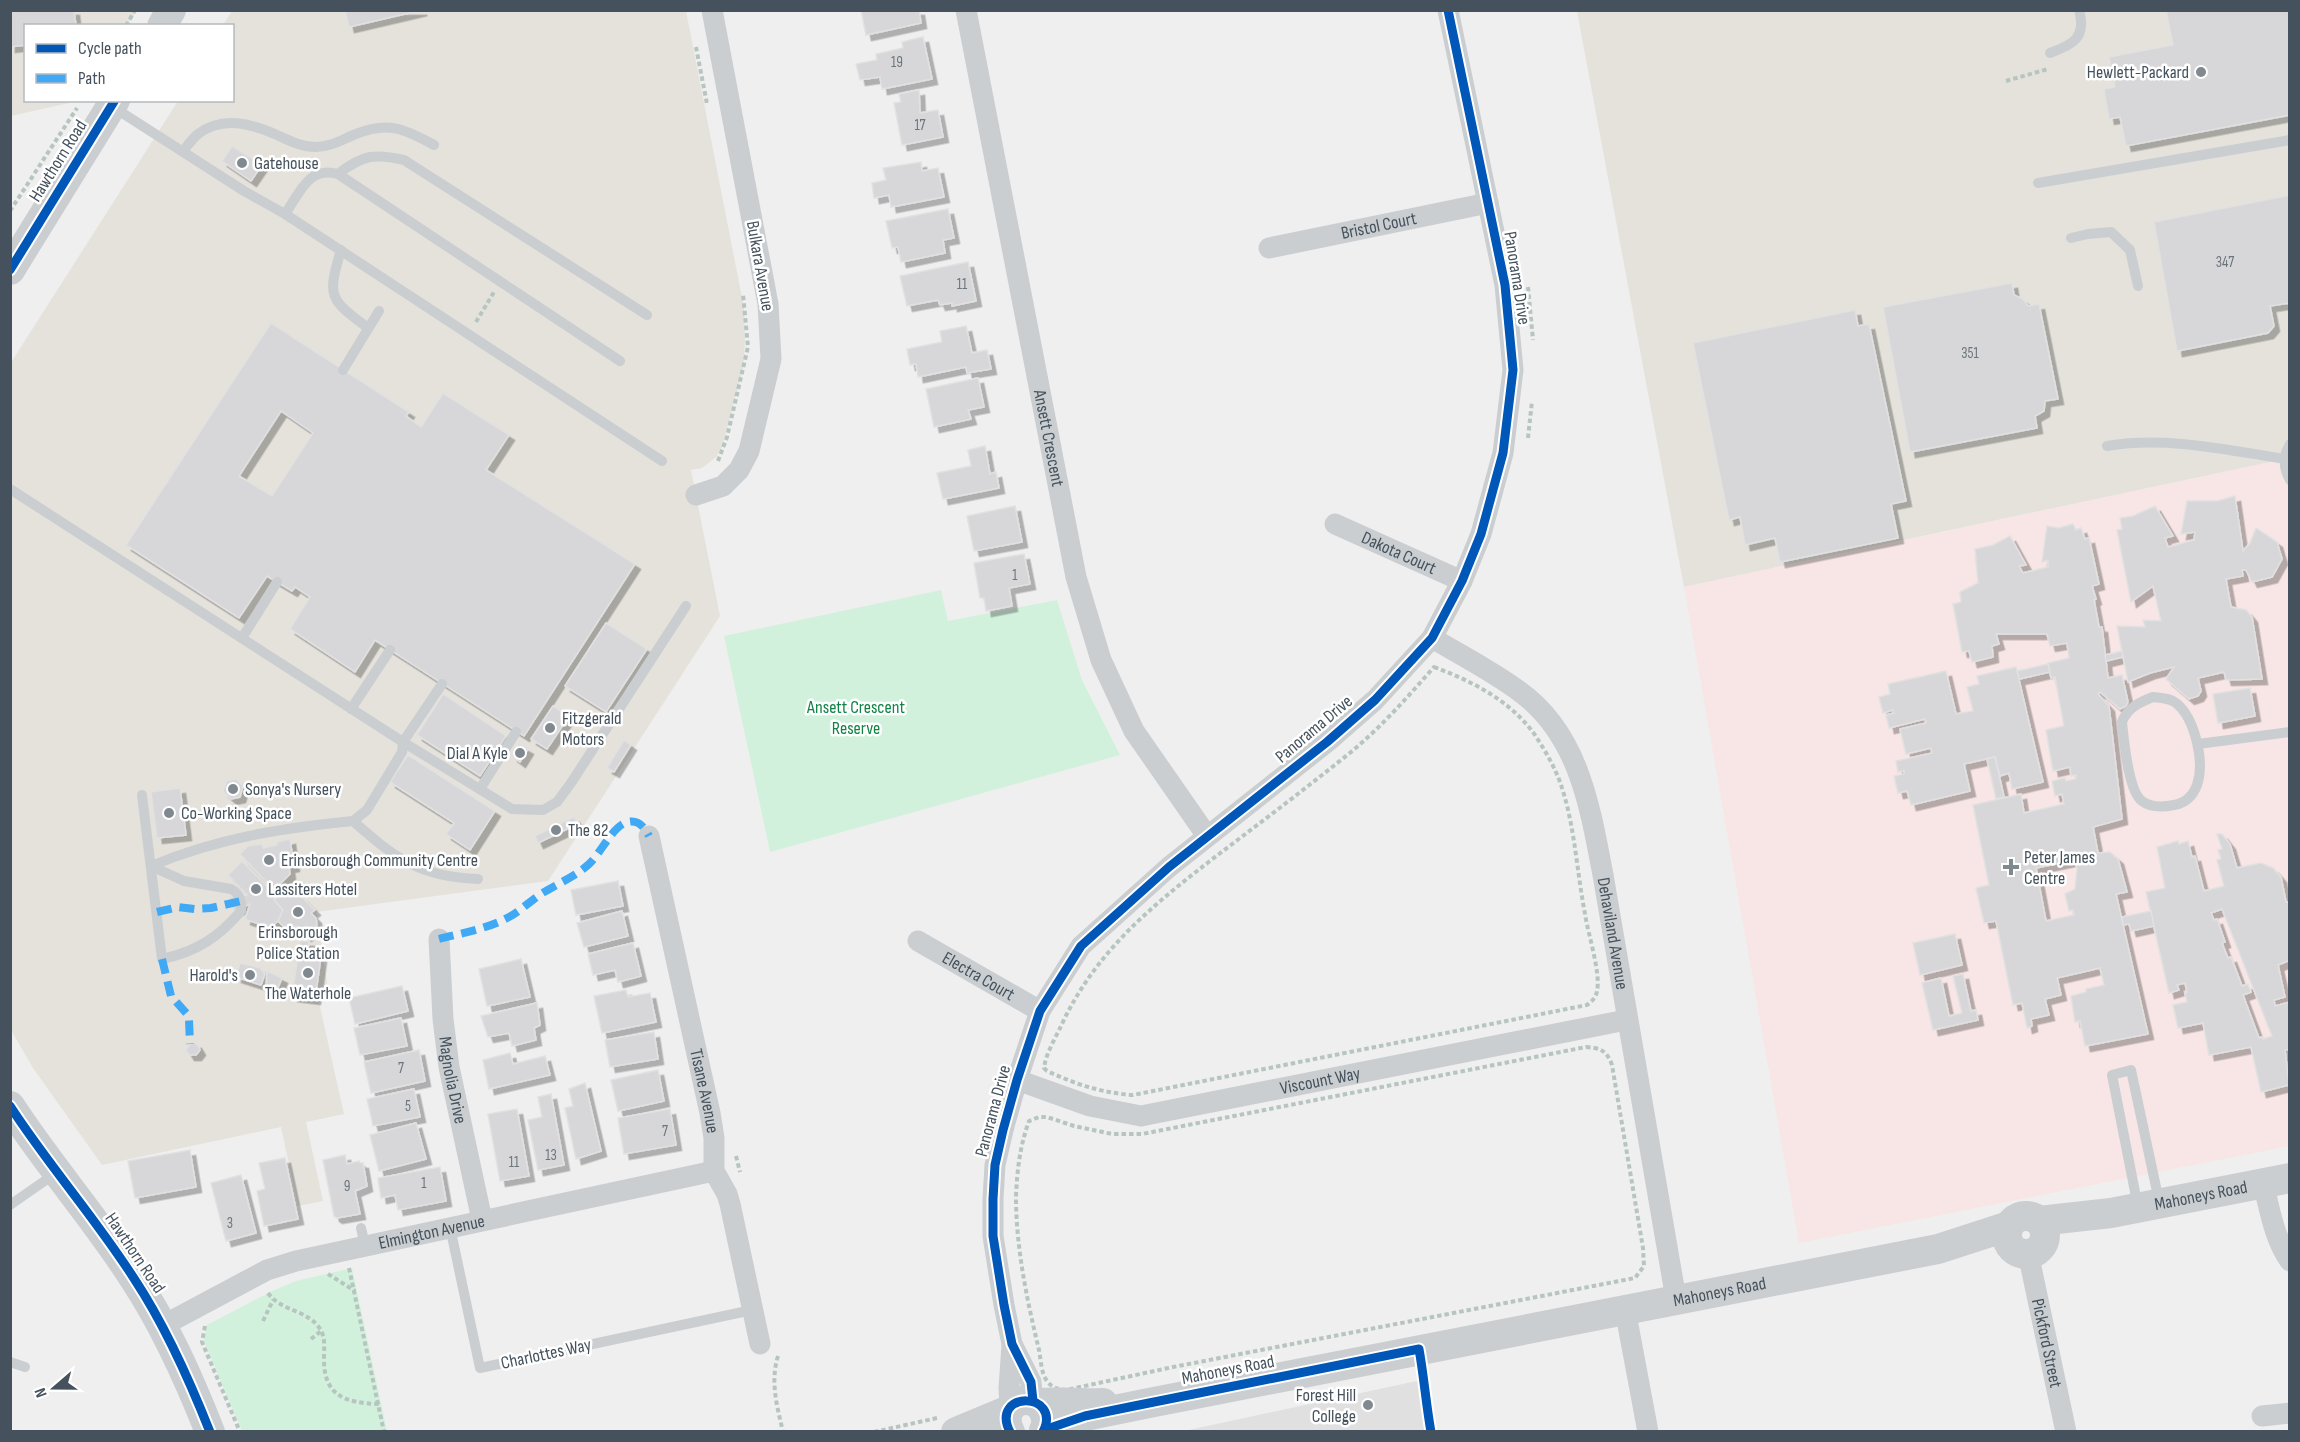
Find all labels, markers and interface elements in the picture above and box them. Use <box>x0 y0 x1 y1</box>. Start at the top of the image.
legend <box>24 24 234 102</box>
text: Cycle path <box>78 38 142 59</box>
house number: 19 <box>891 53 903 72</box>
place label: Hewlett-Packard <box>2087 62 2189 83</box>
marker: Hewlett-Packard <box>2194 65 2208 79</box>
text: Path <box>78 68 106 89</box>
street label: Hawthorn Road <box>25 116 91 206</box>
house number: 17 <box>914 116 926 135</box>
place label: Gatehouse <box>254 153 319 174</box>
marker: Gatehouse <box>235 156 249 170</box>
street label: Bristol Court <box>1339 207 1419 243</box>
street label: Bulkara Avenue <box>742 219 778 313</box>
street label: Panorama Drive <box>1499 230 1535 326</box>
house number: 347 <box>2216 253 2234 272</box>
house number: 11 <box>957 275 968 294</box>
house number: 351 <box>1961 344 1980 363</box>
street label: Ansett Crescent <box>1029 387 1069 489</box>
street label: Dakota Court <box>1358 527 1440 579</box>
house number: 1 <box>1012 566 1018 585</box>
street label: Panorama Drive <box>1271 691 1357 767</box>
park label: Ansett Crescent Reserve <box>806 697 906 739</box>
place label: Fitzgerald Motors <box>562 708 622 750</box>
marker: Fitzgerald Motors <box>543 721 557 735</box>
place label: Dial A Kyle <box>447 743 508 764</box>
marker: Dial A Kyle <box>513 746 527 760</box>
place label: Sonya's Nursery <box>245 779 341 800</box>
marker: Sonya's Nursery <box>226 782 240 796</box>
place label: Co-Working Space <box>181 803 292 824</box>
marker: Co-Working Space <box>162 806 176 820</box>
place label: The 82 <box>568 820 609 841</box>
marker: The 82 <box>549 823 563 837</box>
place label: Peter James Centre <box>2024 847 2095 889</box>
place label: Erinsborough Community Centre <box>281 850 478 871</box>
marker: Erinsborough Community Centre <box>262 853 276 867</box>
marker: Peter James Centre <box>2002 858 2020 876</box>
street label: Dehaviland Avenue <box>1593 876 1633 991</box>
place label: Lassiters Hotel <box>268 879 357 900</box>
marker: Lassiters Hotel <box>249 882 263 896</box>
marker: Erinsborough Police Station <box>291 905 305 919</box>
place label: Erinsborough Police Station <box>256 922 340 964</box>
street label: Electra Court <box>939 947 1019 1005</box>
place label: Harold's <box>189 965 238 986</box>
marker: The Waterhole <box>301 966 315 980</box>
marker: Harold's <box>243 968 257 982</box>
place label: The Waterhole <box>265 983 351 1004</box>
street label: Magnolia Drive <box>435 1035 471 1126</box>
street label: Tisane Avenue <box>686 1047 724 1135</box>
house number: 7 <box>398 1059 404 1078</box>
street label: Viscount Way <box>1278 1062 1362 1099</box>
street label: Panorama Drive <box>971 1063 1015 1159</box>
house number: 5 <box>405 1097 411 1116</box>
house number: 7 <box>662 1122 668 1141</box>
house number: 13 <box>545 1146 557 1165</box>
house number: 11 <box>509 1153 520 1172</box>
house number: 1 <box>421 1174 427 1193</box>
street label: Mahoneys Road <box>2153 1176 2249 1215</box>
house number: 9 <box>344 1177 350 1196</box>
street label: Hawthorn Road <box>100 1209 170 1297</box>
street label: Elmington Avenue <box>376 1210 487 1253</box>
house number: 3 <box>227 1214 233 1233</box>
street label: Mahoneys Road <box>1671 1272 1768 1311</box>
street label: Pickford Street <box>2027 1296 2067 1390</box>
street label: Charlottes Way <box>499 1334 593 1374</box>
street label: Mahoneys Road <box>1180 1351 1276 1389</box>
north arrow <box>24 1358 84 1418</box>
text: N <box>31 1385 52 1400</box>
place label: Forest Hill College <box>1296 1385 1356 1427</box>
marker: Forest Hill College <box>1361 1398 1375 1412</box>

